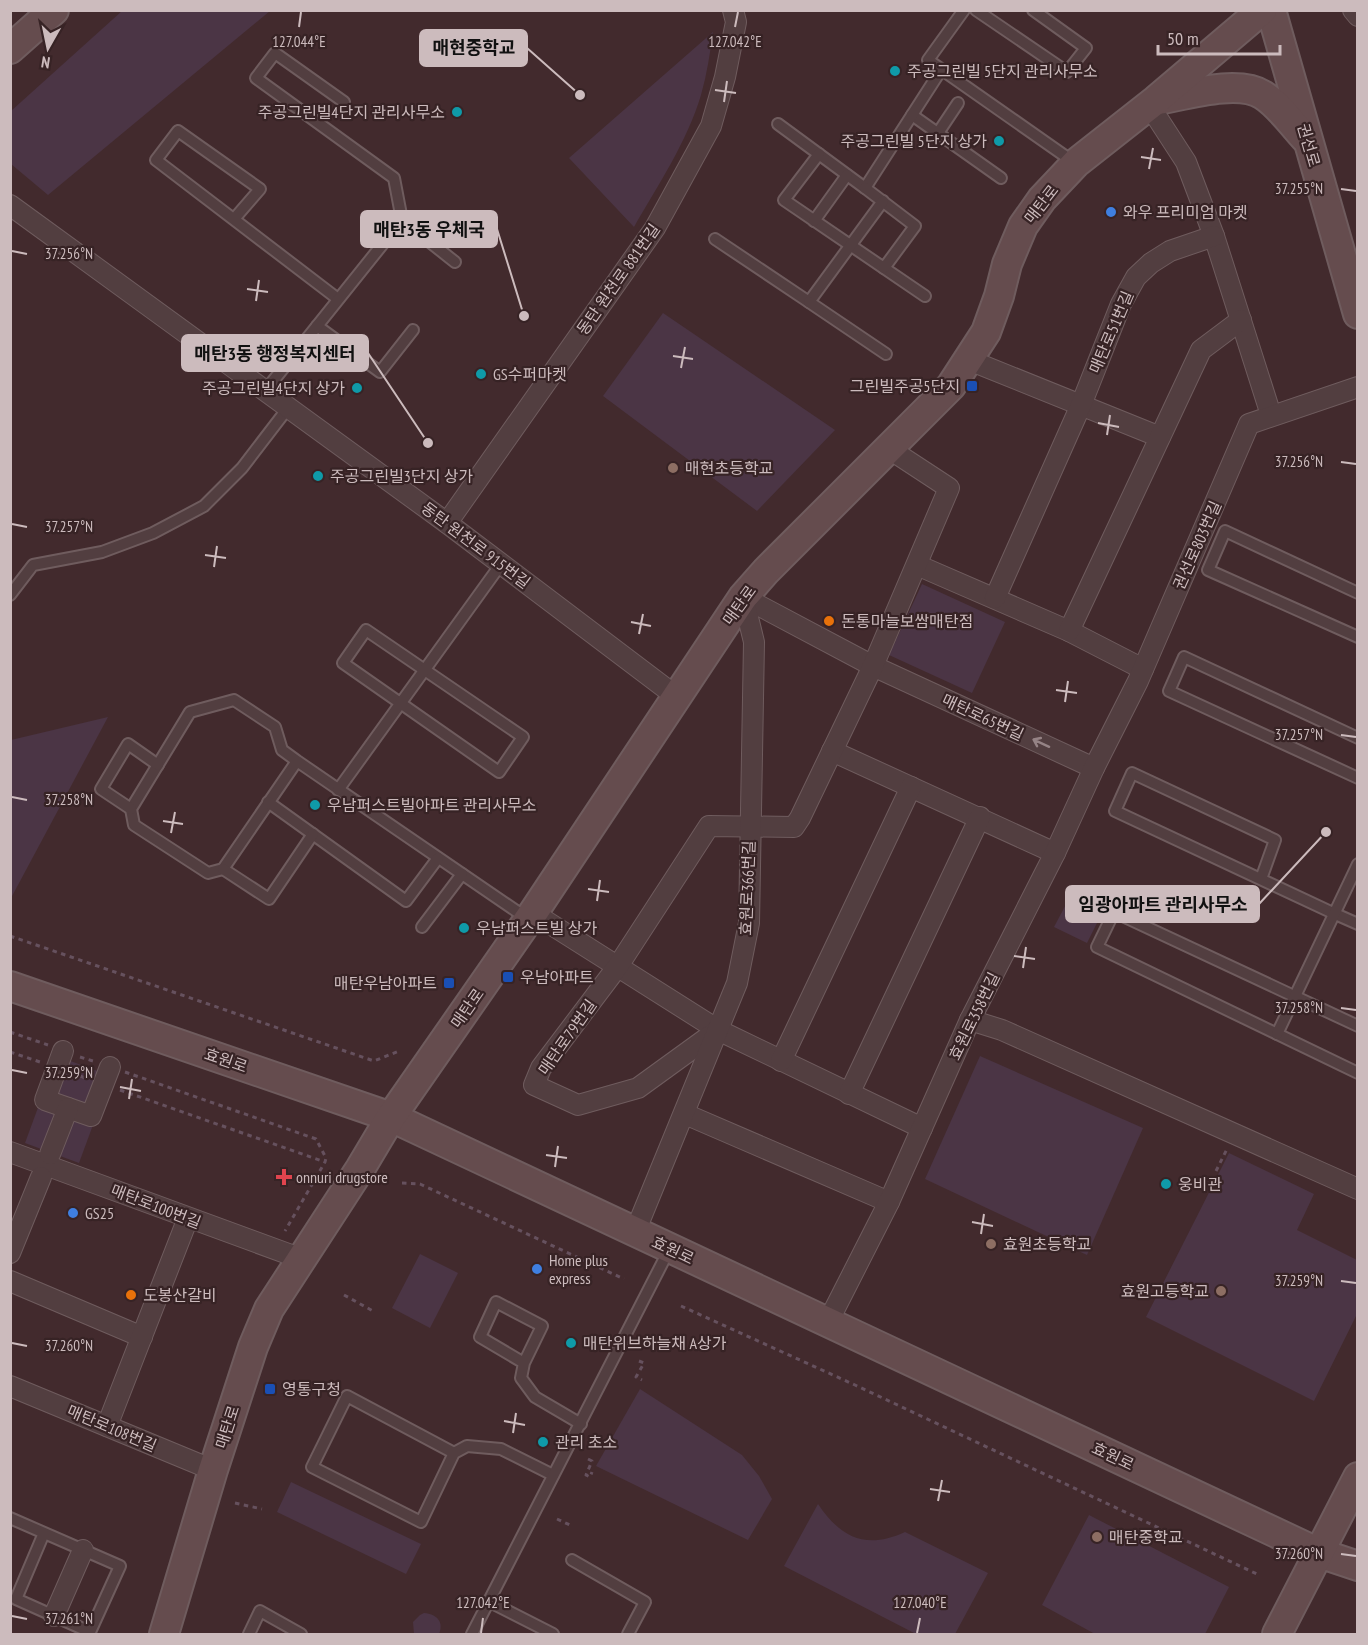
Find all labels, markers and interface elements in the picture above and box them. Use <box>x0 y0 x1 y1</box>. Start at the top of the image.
north arrow <box>18 18 78 78</box>
scale bar <box>1158 18 1280 56</box>
text: 50 m <box>1167 27 1199 50</box>
callout: 매현중학교 <box>420 30 527 66</box>
text: 127.044°E <box>272 32 326 51</box>
text: 127.042°E <box>708 32 762 51</box>
text: 매현중학교 <box>433 36 515 59</box>
text: N <box>40 52 51 73</box>
place label: 주공그린빌 5단지 관리사무소 <box>907 61 1098 81</box>
marker: 주공그린빌 5단지 관리사무소 <box>888 64 902 78</box>
place label: 주공그린빌4단지 관리사무소 <box>258 102 445 122</box>
marker: 주공그린빌4단지 관리사무소 <box>450 105 464 119</box>
street label: 권선로 <box>1293 121 1325 169</box>
place label: 주공그린빌 5단지 상가 <box>841 131 987 151</box>
marker: 주공그린빌 5단지 상가 <box>992 134 1006 148</box>
text: 37.255°N <box>1275 179 1323 198</box>
street label: 매탄로 <box>1020 180 1063 228</box>
place label: 와우 프리미엄 마켓 <box>1123 202 1248 222</box>
marker: 와우 프리미엄 마켓 <box>1104 205 1118 219</box>
callout: 매탄3동 우체국 <box>361 211 497 247</box>
text: 매탄3동 우체국 <box>373 218 485 241</box>
street label: 동탄 원천로 881번길 <box>572 219 664 339</box>
text: 37.256°N <box>45 244 93 263</box>
street label: 매탄로51번길 <box>1085 288 1137 376</box>
callout: 매탄3동 행정복지센터 <box>182 335 368 371</box>
text: 매탄3동 행정복지센터 <box>194 342 356 365</box>
place label: GS수퍼마켓 <box>493 364 567 384</box>
marker: GS수퍼마켓 <box>474 367 488 381</box>
place label: 그린빌주공5단지 <box>850 376 960 396</box>
place label: 주공그린빌4단지 상가 <box>202 378 345 398</box>
marker: 그린빌주공5단지 <box>965 379 979 393</box>
marker: 주공그린빌4단지 상가 <box>350 381 364 395</box>
text: 37.256°N <box>1275 452 1323 471</box>
place label: 매현초등학교 <box>685 458 773 478</box>
marker: 매현초등학교 <box>666 461 680 475</box>
place label: 주공그린빌3단지 상가 <box>330 466 473 486</box>
marker: 주공그린빌3단지 상가 <box>311 469 325 483</box>
street label: 동탄 원천로 915번길 <box>417 497 535 593</box>
street label: 권선로803번길 <box>1169 497 1225 593</box>
text: 37.257°N <box>45 517 93 536</box>
street label: 매탄로 <box>718 581 760 629</box>
place label: 돈통마늘보쌈매탄점 <box>841 611 973 631</box>
marker: 돈통마늘보쌈매탄점 <box>822 614 836 628</box>
street label: 매탄로65번길 <box>939 689 1027 745</box>
text: 37.257°N <box>1275 725 1323 744</box>
one-way arrow <box>1032 737 1050 749</box>
text: 37.258°N <box>45 790 93 809</box>
place label: 우남퍼스트빌아파트 관리사무소 <box>327 795 536 815</box>
marker: 우남퍼스트빌아파트 관리사무소 <box>308 798 322 812</box>
street label: 효원로366번길 <box>735 840 759 936</box>
callout: 임광아파트 관리사무소 <box>1066 886 1259 922</box>
text: 임광아파트 관리사무소 <box>1078 893 1248 916</box>
place label: 우남퍼스트빌 상가 <box>476 918 597 938</box>
marker: 우남퍼스트빌 상가 <box>457 921 471 935</box>
place label: 우남아파트 <box>520 967 594 987</box>
street label: 효원로358번길 <box>944 969 1004 1063</box>
marker: 우남아파트 <box>501 970 515 984</box>
place label: 매탄우남아파트 <box>334 973 437 993</box>
marker: 매탄우남아파트 <box>442 976 456 990</box>
street label: 매탄로 <box>446 984 488 1032</box>
street label: 매탄로79번길 <box>534 995 600 1079</box>
text: 37.258°N <box>1275 998 1323 1017</box>
street label: 효원로 <box>202 1043 250 1077</box>
text: 37.259°N <box>45 1063 93 1082</box>
place label: onnuri drugstore <box>296 1167 388 1187</box>
marker: onnuri drugstore <box>277 1170 291 1184</box>
place label: 웅비관 <box>1178 1174 1222 1194</box>
marker: 웅비관 <box>1159 1177 1173 1191</box>
street label: 매탄로100번길 <box>108 1180 204 1232</box>
place label: GS25 <box>85 1203 114 1223</box>
marker: GS25 <box>66 1206 80 1220</box>
street label: 효원로 <box>649 1232 697 1269</box>
place label: 효원초등학교 <box>1003 1234 1091 1254</box>
marker: 효원초등학교 <box>984 1237 998 1251</box>
place label: Home plus express <box>549 1250 608 1288</box>
marker: Home plus express <box>530 1262 544 1276</box>
text: 37.259°N <box>1275 1271 1323 1290</box>
place label: 효원고등학교 <box>1121 1281 1209 1301</box>
marker: 효원고등학교 <box>1214 1284 1228 1298</box>
place label: 도봉산갈비 <box>143 1285 217 1305</box>
marker: 도봉산갈비 <box>124 1288 138 1302</box>
place label: 매탄위브하늘채 A상가 <box>583 1333 727 1353</box>
text: 37.260°N <box>45 1336 93 1355</box>
marker: 매탄위브하늘채 A상가 <box>564 1336 578 1350</box>
place label: 영통구청 <box>282 1379 341 1399</box>
marker: 영통구청 <box>263 1382 277 1396</box>
street label: 매탄로108번길 <box>64 1400 160 1456</box>
street label: 매탄로 <box>211 1403 243 1451</box>
place label: 관리 초소 <box>555 1432 617 1452</box>
marker: 관리 초소 <box>536 1435 550 1449</box>
street label: 효원로 <box>1089 1438 1137 1475</box>
place label: 매탄중학교 <box>1109 1527 1183 1547</box>
marker: 매탄중학교 <box>1090 1530 1104 1544</box>
text: 37.260°N <box>1275 1544 1323 1563</box>
text: 127.042°E <box>456 1593 510 1612</box>
text: 127.040°E <box>893 1593 947 1612</box>
text: 37.261°N <box>45 1609 93 1628</box>

